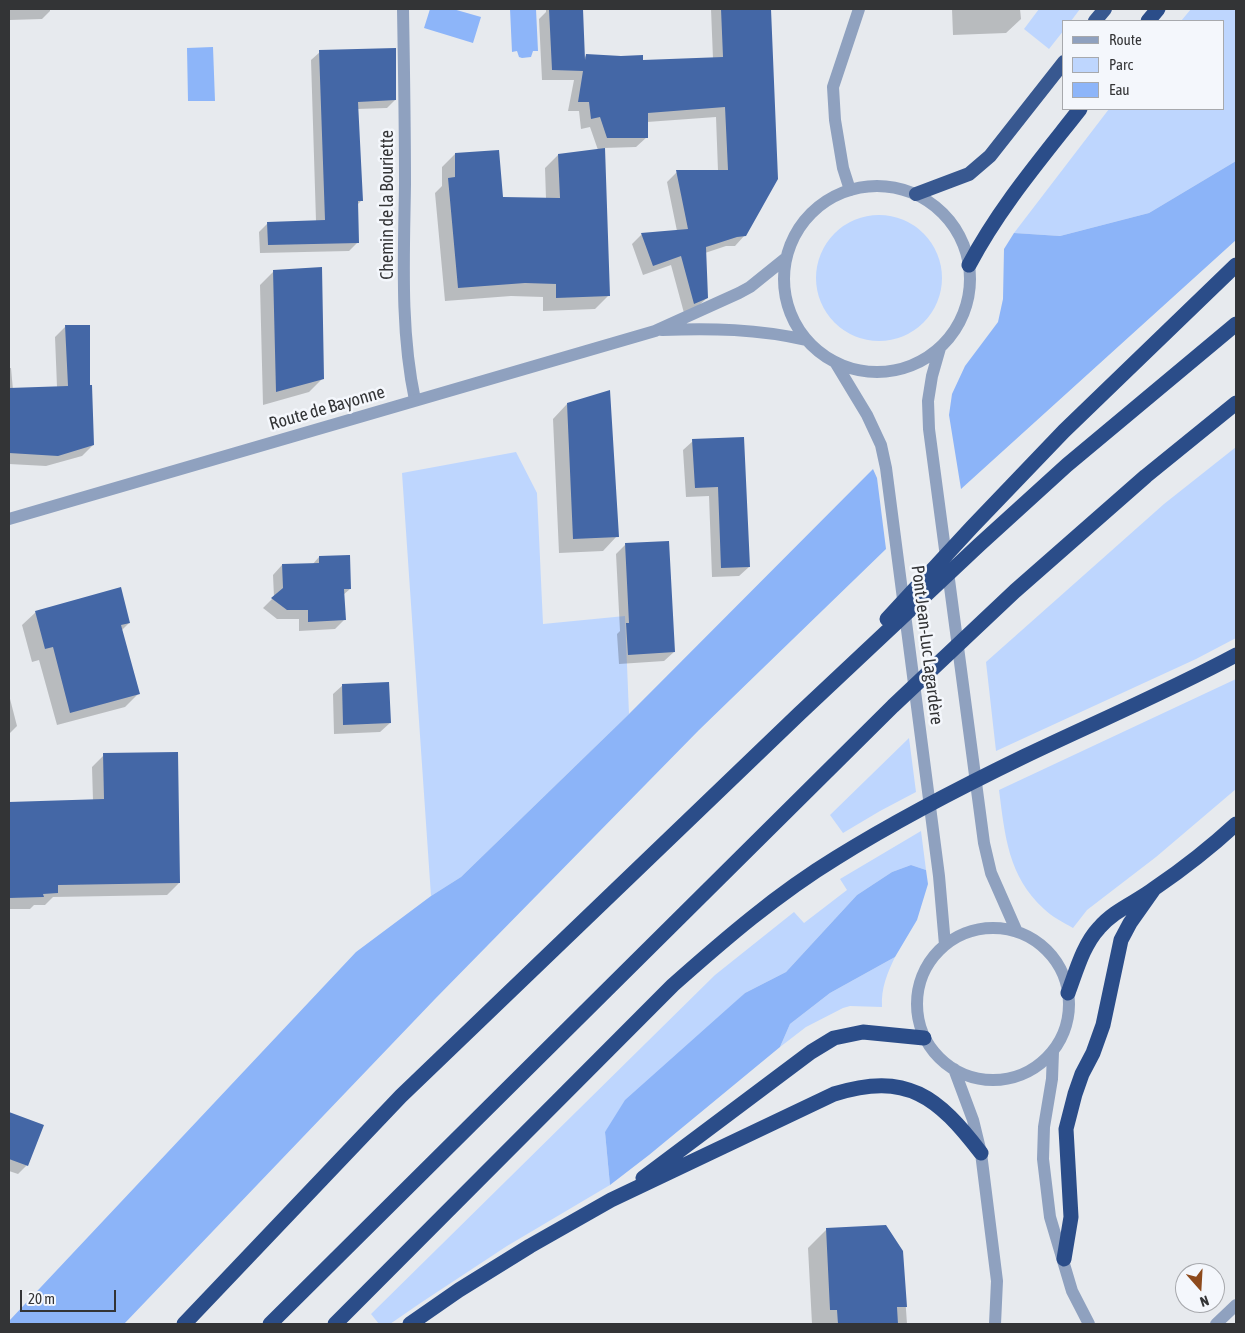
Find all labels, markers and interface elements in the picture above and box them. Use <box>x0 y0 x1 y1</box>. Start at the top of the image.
legend <box>1062 20 1225 110</box>
text: Route <box>1109 31 1142 48</box>
text: Parc <box>1109 56 1133 73</box>
text: Eau <box>1109 81 1130 98</box>
street label: Chemin de la Bouriette <box>376 130 398 280</box>
street label: Route de Bayonne <box>267 381 387 435</box>
street label: Pont Jean-Luc Lagardère <box>907 564 947 726</box>
north arrow <box>1175 1263 1225 1313</box>
scale bar <box>22 1280 119 1312</box>
text: 20 m <box>28 1290 55 1307</box>
text: N <box>1198 1292 1211 1310</box>

